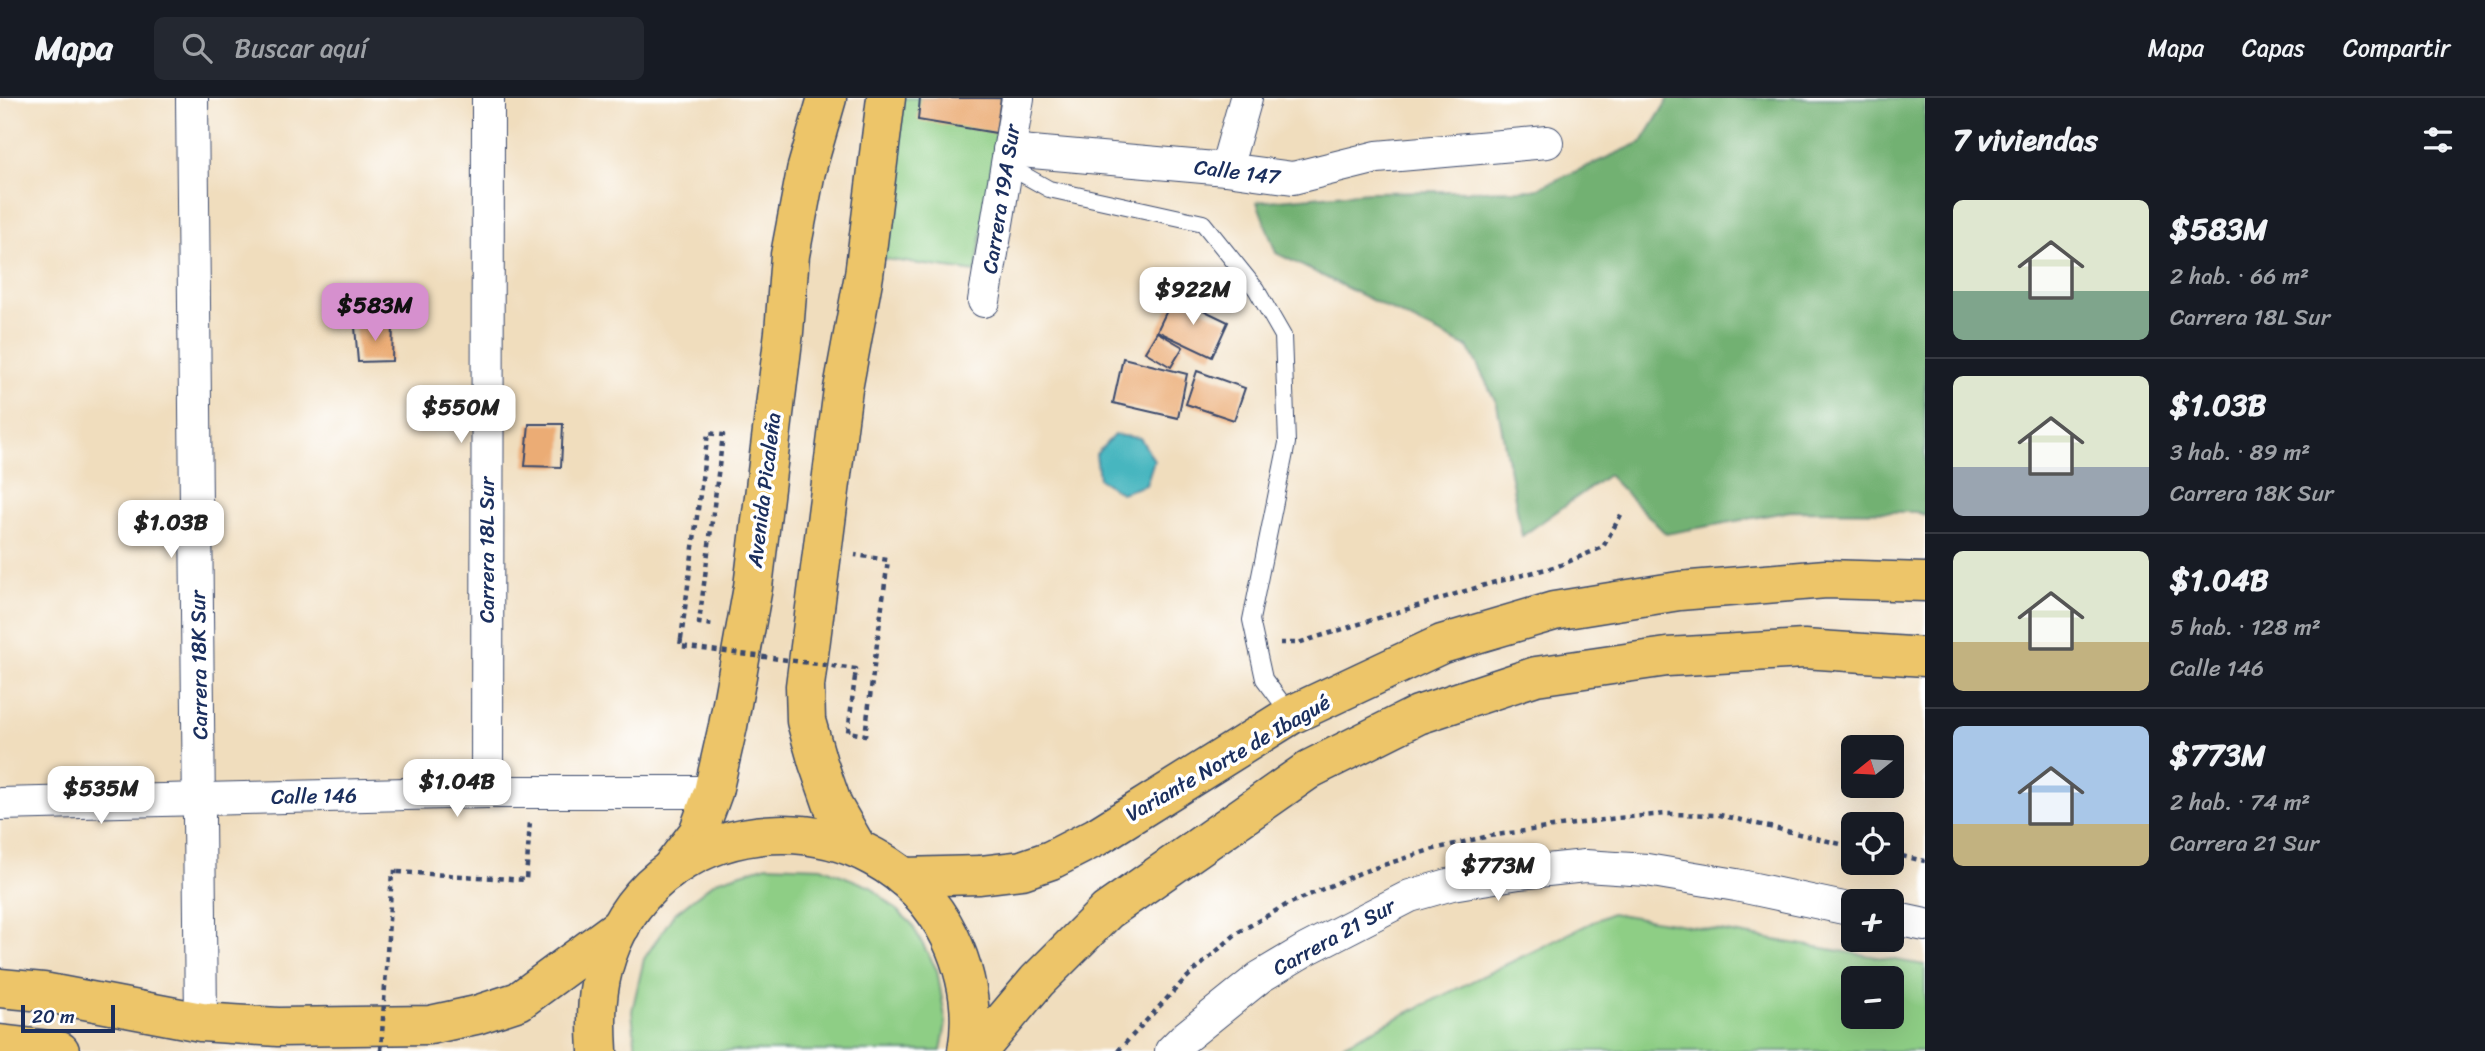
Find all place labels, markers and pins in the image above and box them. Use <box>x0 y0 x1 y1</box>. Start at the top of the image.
pin: $922M <box>1144 268 1242 327</box>
pin: $583M <box>326 284 424 343</box>
pin: $550M <box>412 386 510 445</box>
pin: $1.03B <box>114 500 228 560</box>
pin: $1.04B <box>400 760 514 819</box>
pin: $535M <box>52 766 150 826</box>
pin: $773M <box>1449 844 1547 903</box>

